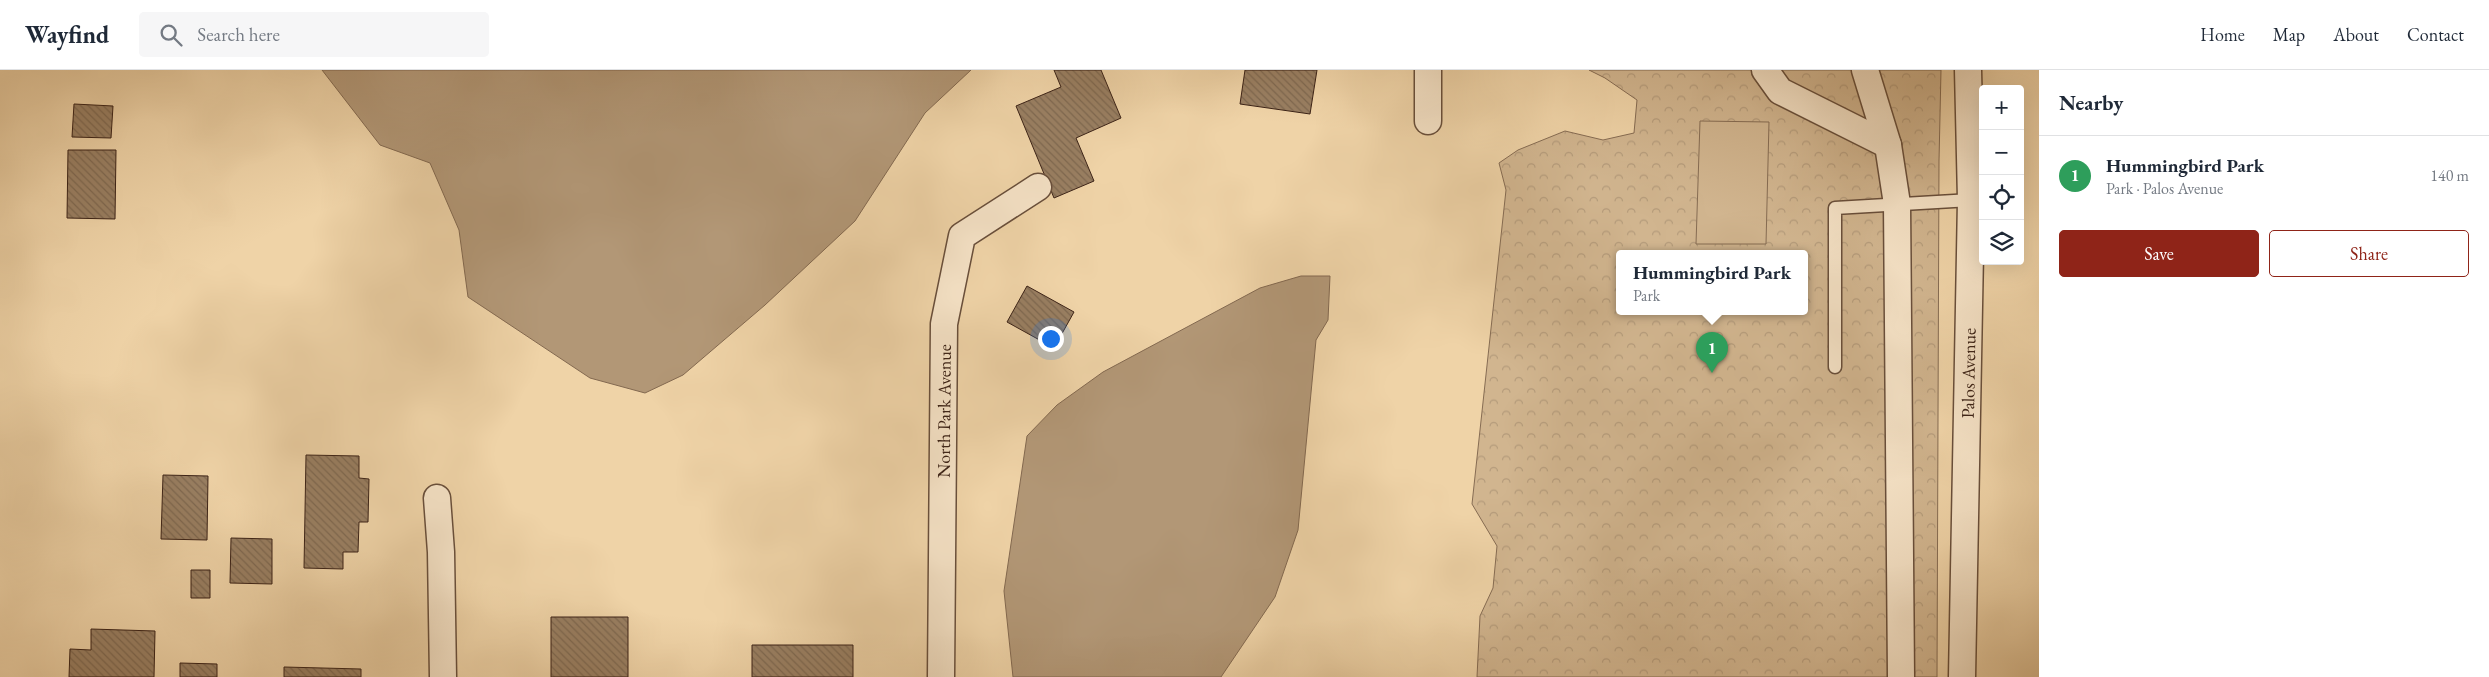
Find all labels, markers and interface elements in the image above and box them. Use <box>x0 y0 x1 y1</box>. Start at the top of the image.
search box <box>139 12 489 57</box>
text: Wayfind <box>25 19 109 50</box>
icon: search <box>157 21 185 49</box>
text: Search here <box>197 22 280 47</box>
text: Home <box>2200 23 2245 46</box>
text: Map <box>2273 23 2305 46</box>
text: About <box>2333 23 2379 46</box>
text: Contact <box>2407 23 2464 46</box>
map controls <box>1979 85 2024 265</box>
button: + <box>1979 85 2024 130</box>
text: Nearby <box>2059 89 2123 116</box>
button: − <box>1979 130 2024 175</box>
text: Hummingbird Park <box>2106 153 2264 178</box>
text: 1 <box>2071 165 2079 186</box>
text: 140 m <box>2430 165 2469 186</box>
button: locate <box>1979 175 2024 220</box>
text: Park · Palos Avenue <box>2106 178 2223 199</box>
button: layers <box>1979 220 2024 265</box>
button: Save <box>2059 230 2259 277</box>
button: Share <box>2269 230 2469 277</box>
popup <box>1616 250 1808 315</box>
text: Hummingbird Park <box>1633 260 1791 285</box>
text: Park <box>1633 285 1660 306</box>
your location <box>1038 326 1064 352</box>
street label: Palos Avenue <box>1955 328 1980 419</box>
pin: 1 <box>1696 332 1728 373</box>
street label: North Park Avenue <box>931 344 955 478</box>

